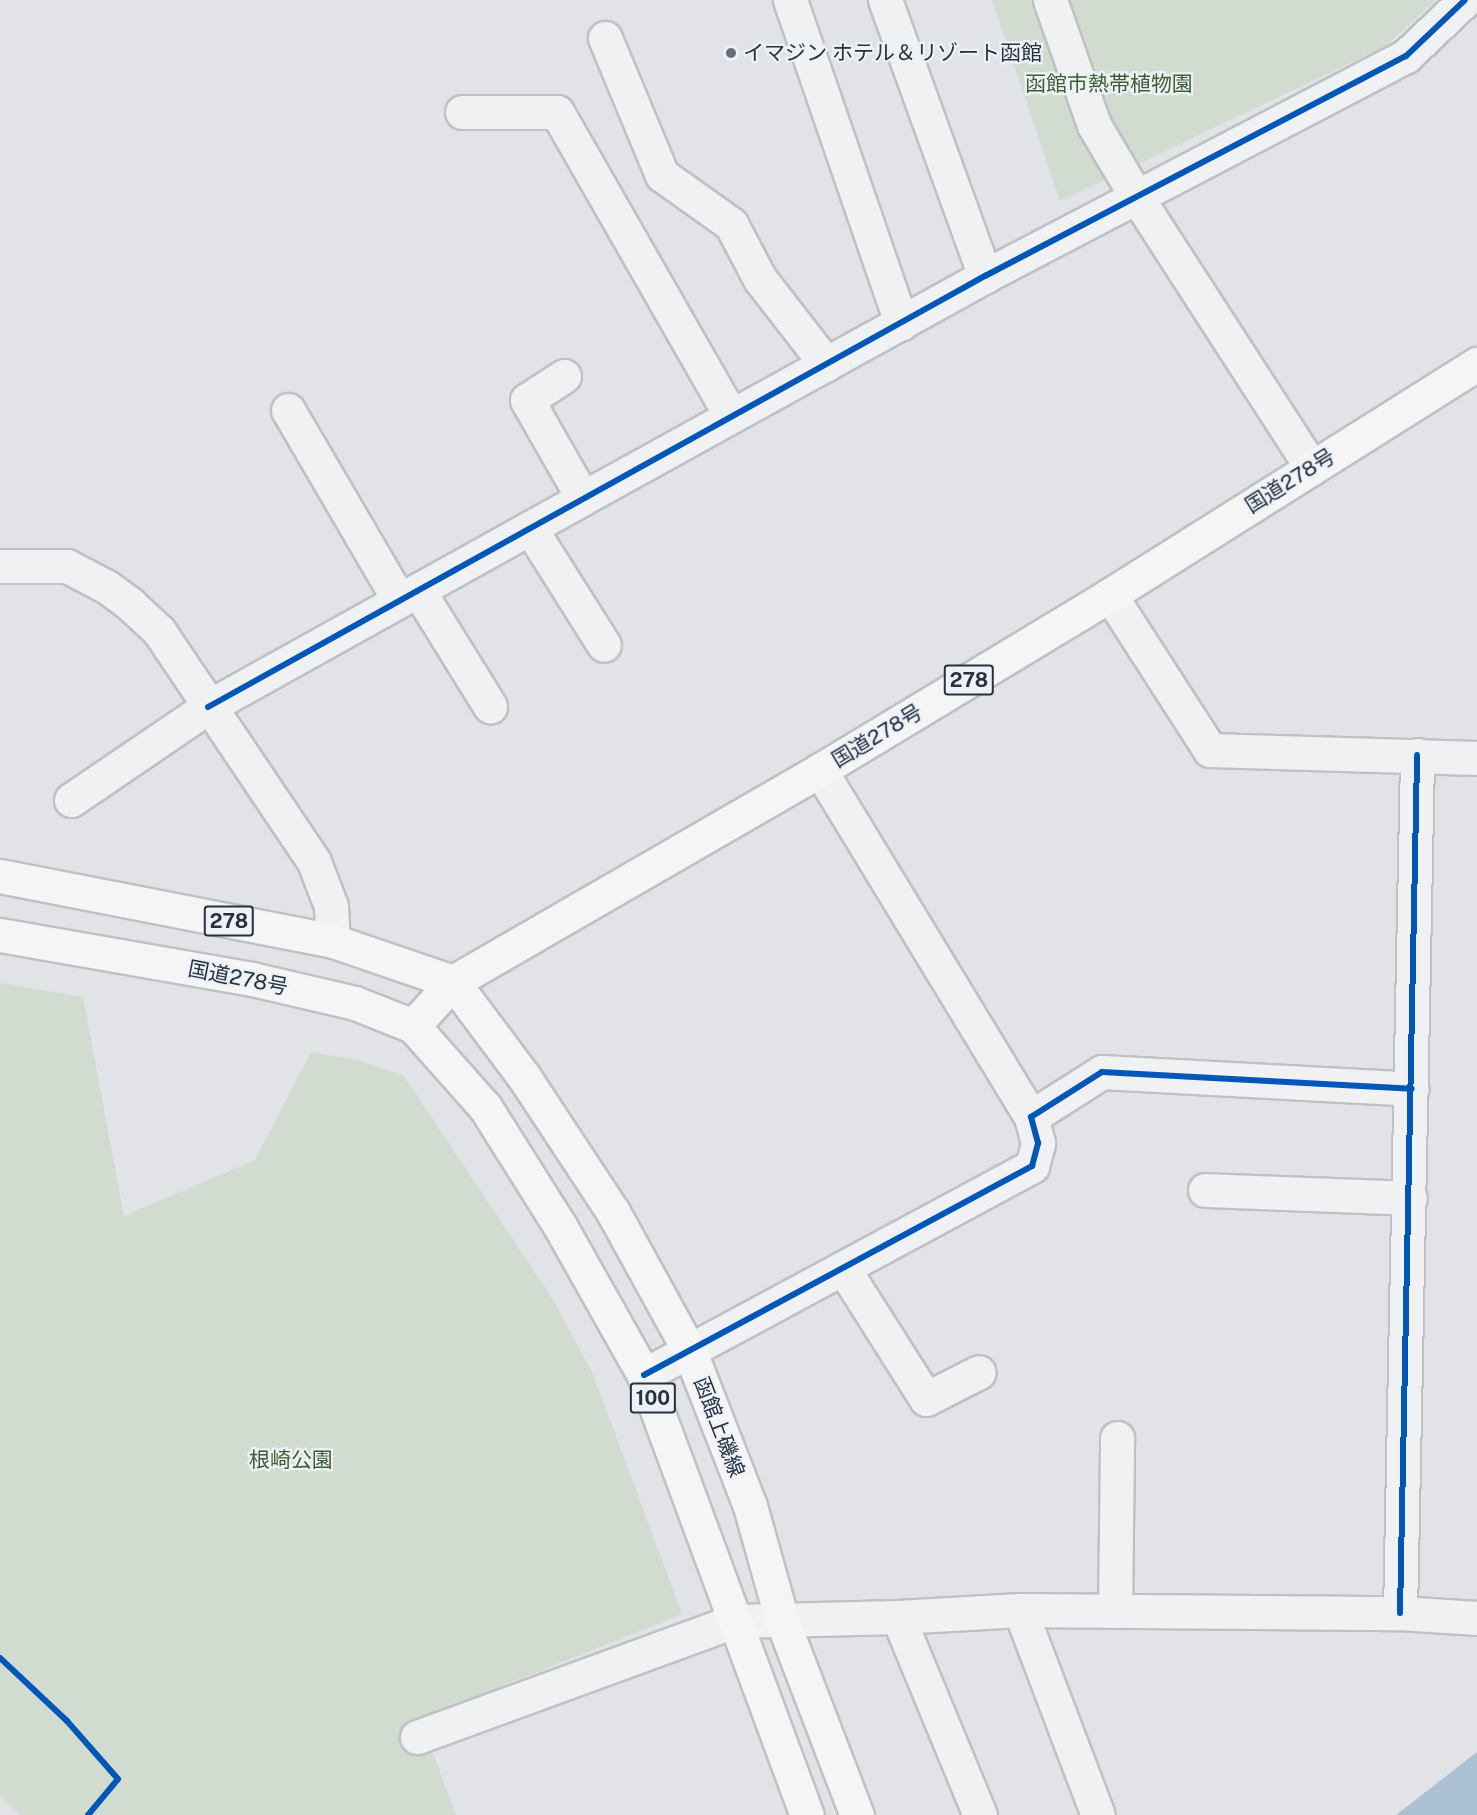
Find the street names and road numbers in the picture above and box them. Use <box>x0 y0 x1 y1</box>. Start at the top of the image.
street label: 国道278号 <box>1240 443 1340 519</box>
road number: 278 <box>944 663 994 697</box>
street label: 国道278号 <box>827 699 927 773</box>
road number: 278 <box>204 904 254 938</box>
street label: 国道278号 <box>186 956 290 1000</box>
street label: 函館上磯線 <box>688 1373 750 1481</box>
road number: 100 <box>629 1381 677 1415</box>

